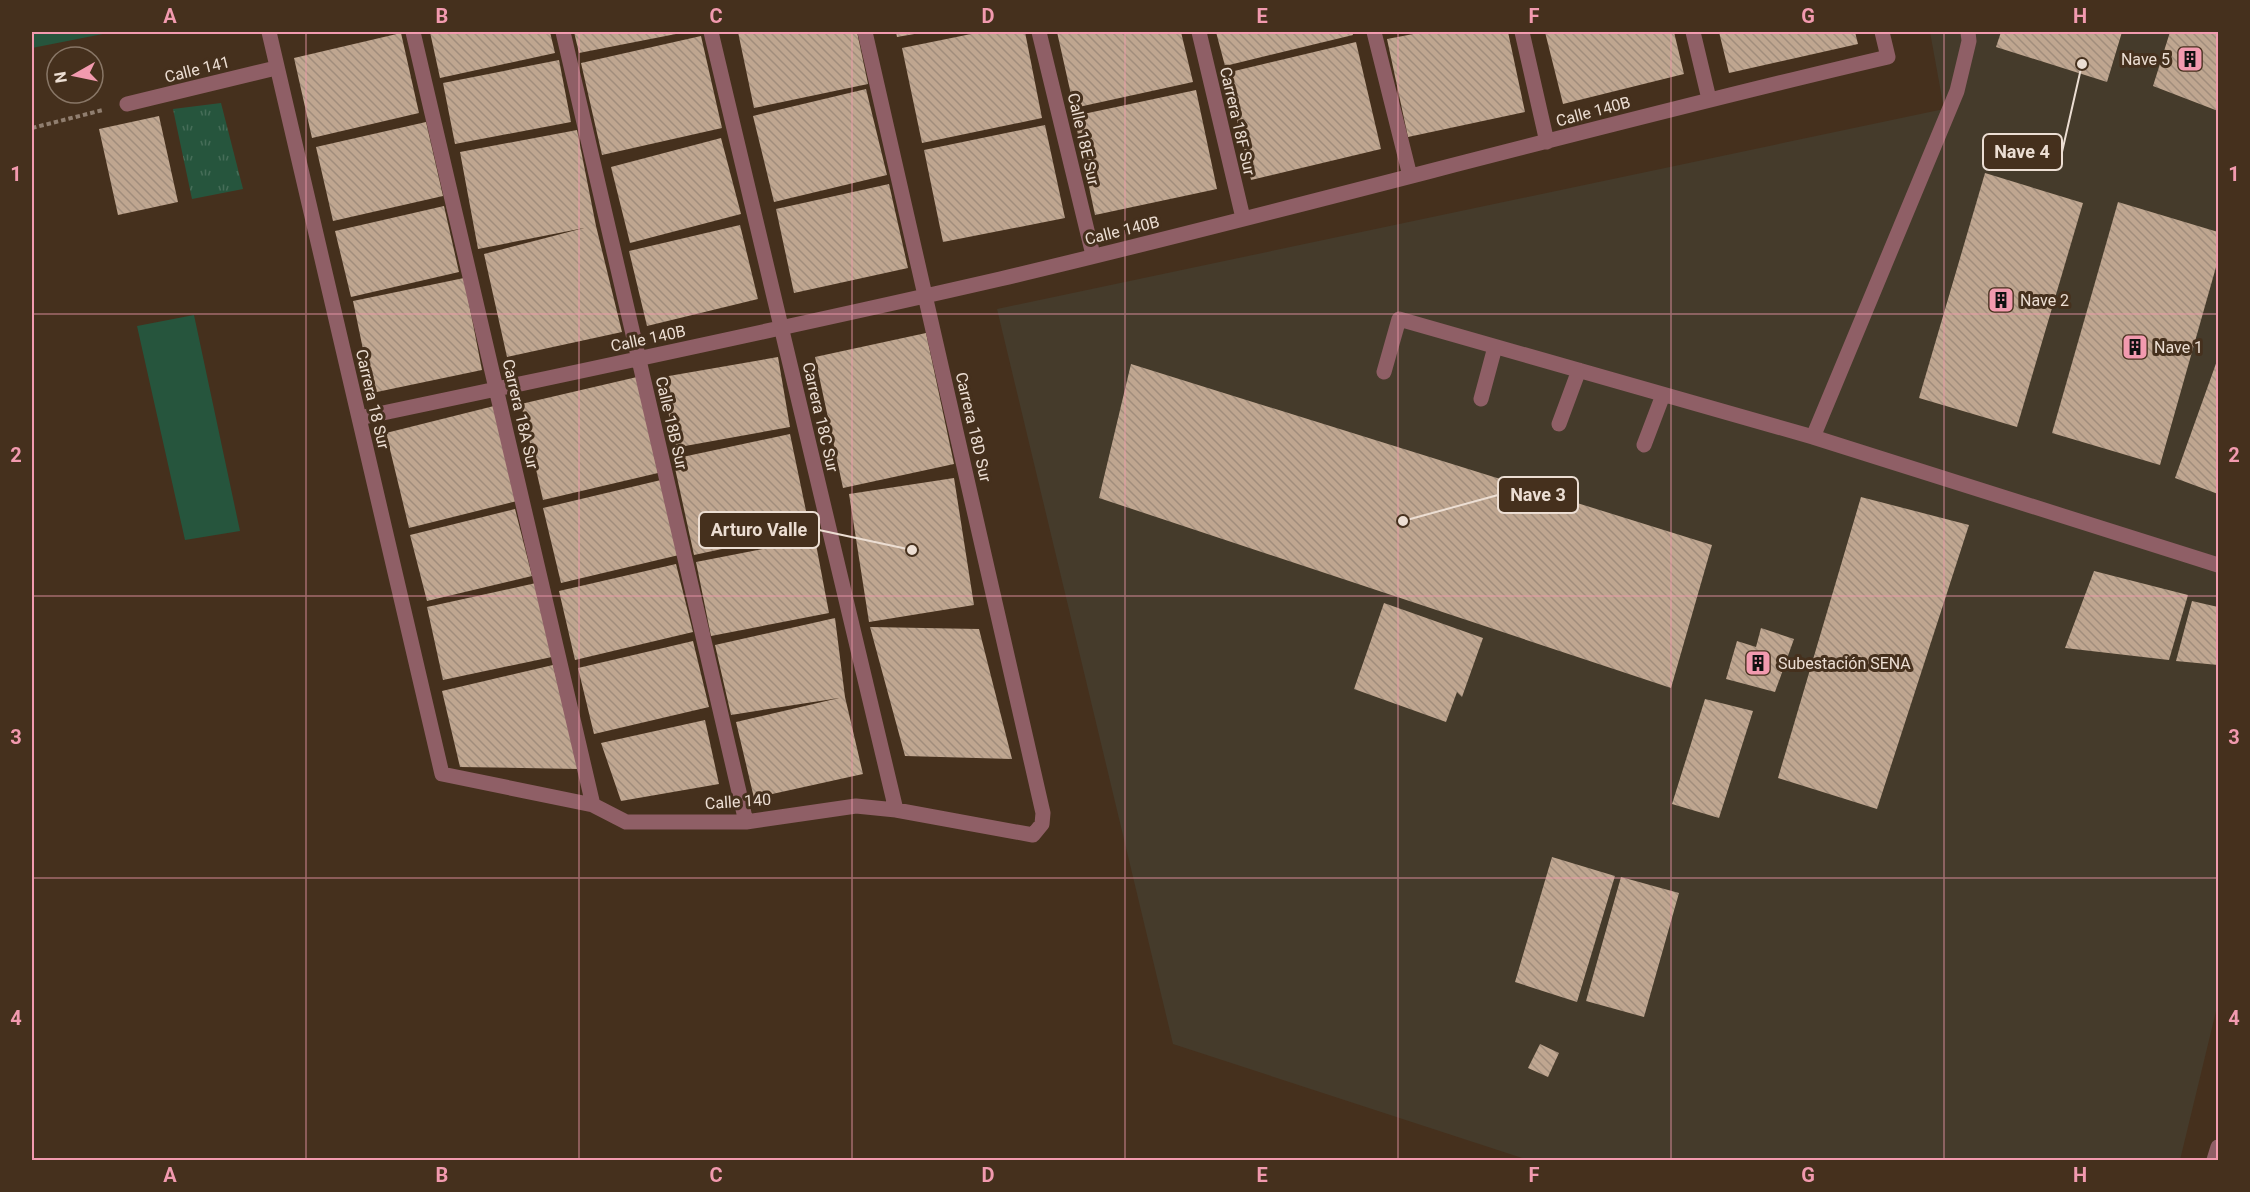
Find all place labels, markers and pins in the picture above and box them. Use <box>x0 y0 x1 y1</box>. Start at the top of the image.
building icon: Nave 5 <box>2175 44 2205 74</box>
place label: Nave 5 <box>2121 50 2170 69</box>
callout: Nave 4 <box>1983 134 2062 170</box>
building icon: Nave 2 <box>1986 285 2016 315</box>
place label: Nave 2 <box>2020 291 2069 310</box>
building icon: Nave 1 <box>2120 332 2150 362</box>
place label: Nave 1 <box>2154 338 2203 357</box>
callout: Nave 3 <box>1498 477 1578 513</box>
callout: Arturo Valle <box>699 512 819 548</box>
building icon: Subestación SENA <box>1743 648 1773 678</box>
place label: Subestación SENA <box>1778 654 1911 673</box>

